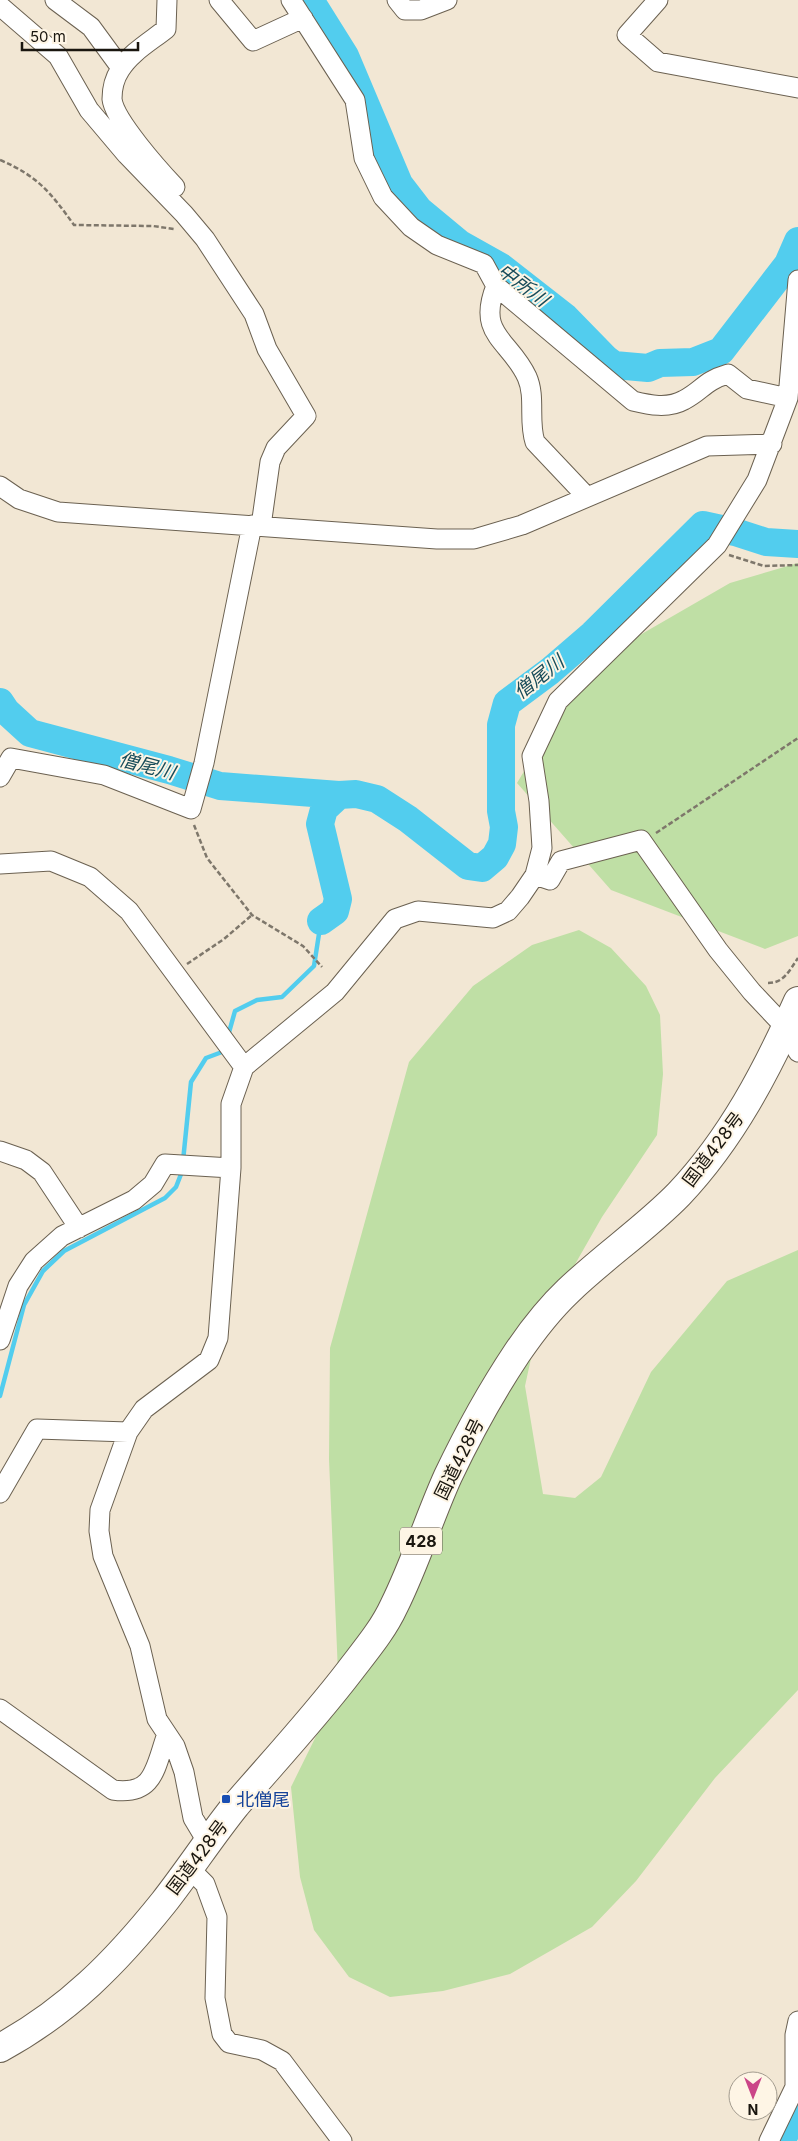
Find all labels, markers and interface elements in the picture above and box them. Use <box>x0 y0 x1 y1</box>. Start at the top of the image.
scale bar <box>22 20 139 52</box>
text: 50 m <box>30 27 66 46</box>
water label: 中所川 <box>493 259 554 313</box>
water label: 僧尾川 <box>509 649 570 704</box>
water label: 僧尾川 <box>116 748 179 785</box>
street label: 国道428号 <box>678 1108 748 1190</box>
street label: 国道428号 <box>430 1415 488 1503</box>
road number: 428 <box>400 1528 442 1554</box>
place label: 北僧尾 <box>236 1789 290 1810</box>
marker: 北僧尾 <box>220 1793 232 1805</box>
street label: 国道428号 <box>162 1816 232 1898</box>
north arrow <box>728 2071 778 2121</box>
text: N <box>748 2101 758 2118</box>

